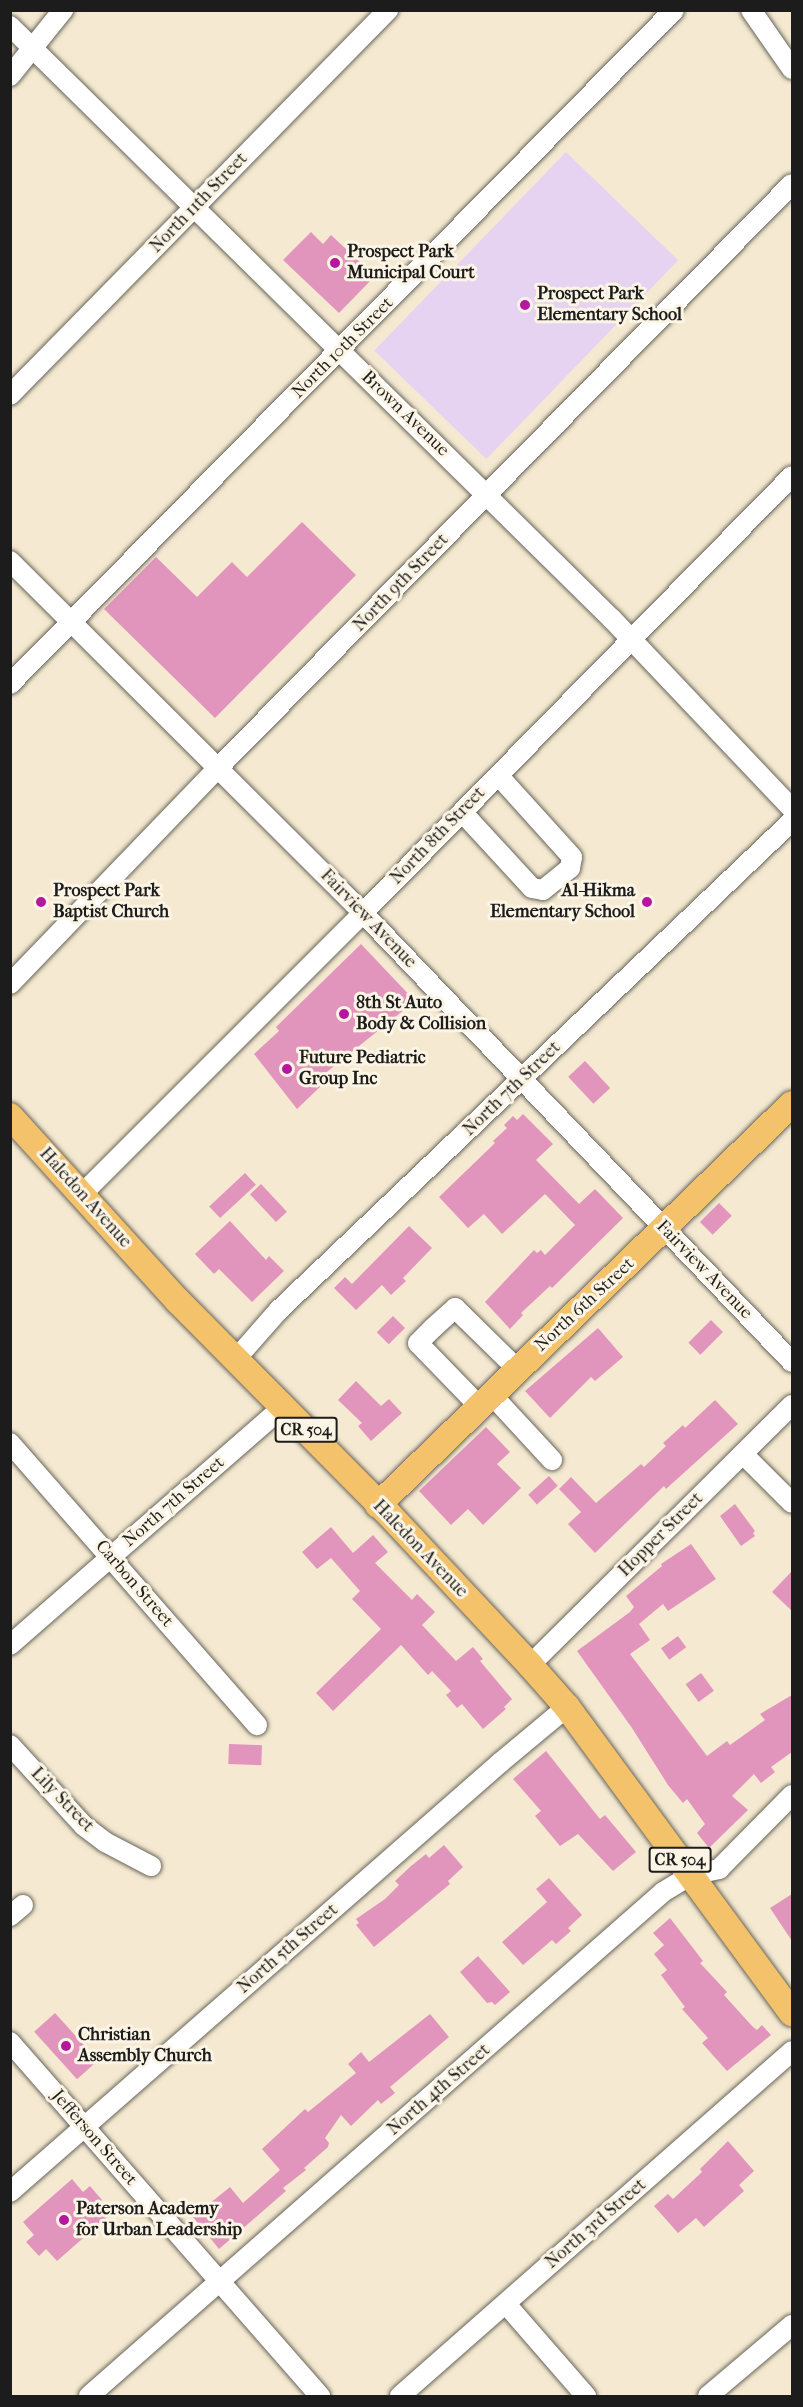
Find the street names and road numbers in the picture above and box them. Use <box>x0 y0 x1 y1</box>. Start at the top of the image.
street label: North 11th Street <box>146 148 252 258</box>
street label: North 10th Street <box>288 293 398 403</box>
street label: Brown Avenue <box>357 367 453 461</box>
street label: North 9th Street <box>349 530 453 636</box>
street label: North 8th Street <box>386 783 490 889</box>
street label: Fairview Avenue <box>315 865 421 973</box>
street label: North 7th Street <box>459 1037 565 1141</box>
street label: Haledon Avenue <box>34 1143 136 1253</box>
street label: Fairview Avenue <box>651 1216 757 1324</box>
street label: North 6th Street <box>531 1253 639 1357</box>
road number: CR 504 <box>274 1417 338 1443</box>
street label: North 7th Street <box>119 1452 229 1552</box>
street label: Hopper Street <box>614 1488 708 1582</box>
street label: Haledon Avenue <box>368 1496 472 1602</box>
street label: Carbon Street <box>90 1536 178 1632</box>
street label: Lily Street <box>26 1763 98 1837</box>
road number: CR 504 <box>648 1847 712 1873</box>
street label: North 5th Street <box>233 1899 343 1999</box>
street label: North 4th Street <box>383 2040 495 2140</box>
street label: Jefferson Street <box>47 2086 141 2190</box>
street label: North 3rd Street <box>541 2174 651 2274</box>

